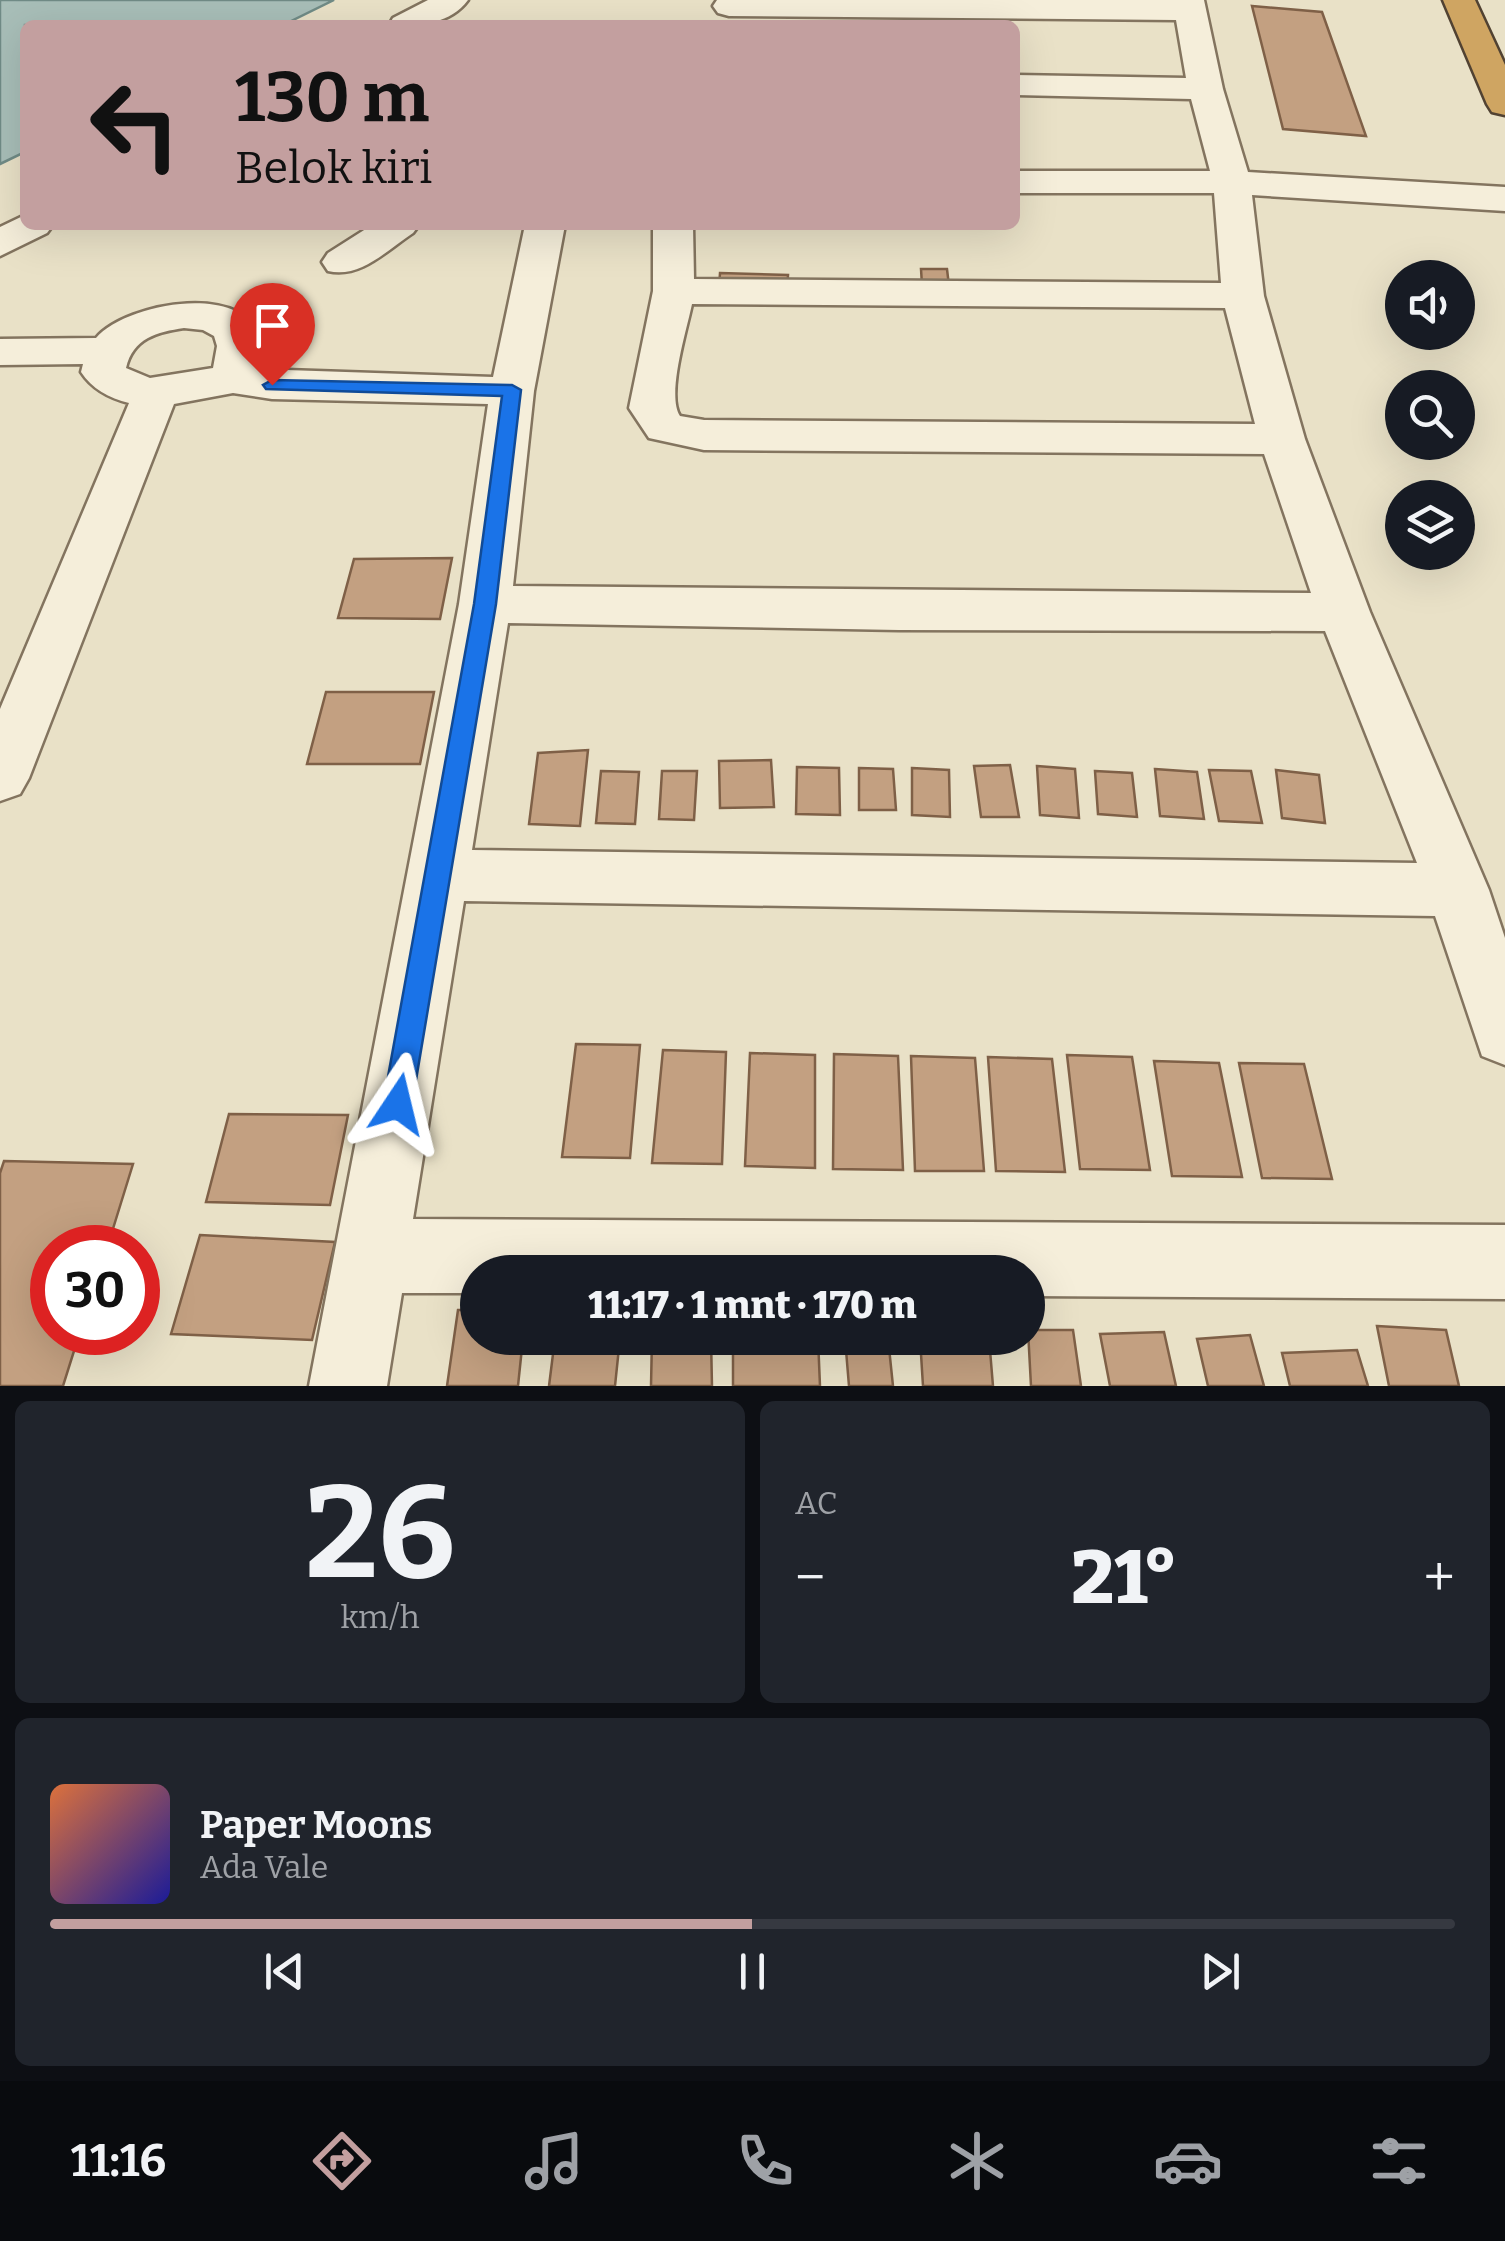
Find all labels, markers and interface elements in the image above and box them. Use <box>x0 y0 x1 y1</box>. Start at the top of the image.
text: 130 m <box>235 56 429 140</box>
icon: left <box>70 60 200 190</box>
text: Belok kiri <box>235 141 432 195</box>
map controls <box>1385 260 1475 570</box>
button: sound <box>1385 260 1475 350</box>
pin <box>230 283 315 386</box>
icon: arrive <box>245 298 300 353</box>
button: search <box>1385 370 1475 460</box>
button: layers <box>1385 480 1475 570</box>
position arrow <box>346 1052 450 1156</box>
speed limit sign: 30 <box>30 1225 160 1355</box>
text: 11:17 · 1 mnt · 170 m <box>588 1282 917 1328</box>
text: 26 <box>305 1455 455 1611</box>
text: AC <box>795 1484 838 1522</box>
text: 21° <box>1071 1533 1178 1623</box>
text: − <box>795 1545 825 1611</box>
text: + <box>1424 1545 1455 1611</box>
text: km/h <box>340 1598 420 1636</box>
text: Paper Moons <box>200 1802 432 1848</box>
text: Ada Vale <box>200 1848 328 1886</box>
icon: previous <box>257 1944 312 1999</box>
icon: pause <box>725 1944 780 1999</box>
icon: next <box>1193 1944 1248 1999</box>
icon: directions <box>307 2126 377 2196</box>
icon: music <box>519 2126 589 2196</box>
icon: phone <box>730 2126 800 2196</box>
icon: climate <box>942 2126 1012 2196</box>
icon: car <box>1153 2126 1223 2196</box>
icon: filters <box>1364 2126 1434 2196</box>
text: 11:16 <box>71 2134 166 2188</box>

